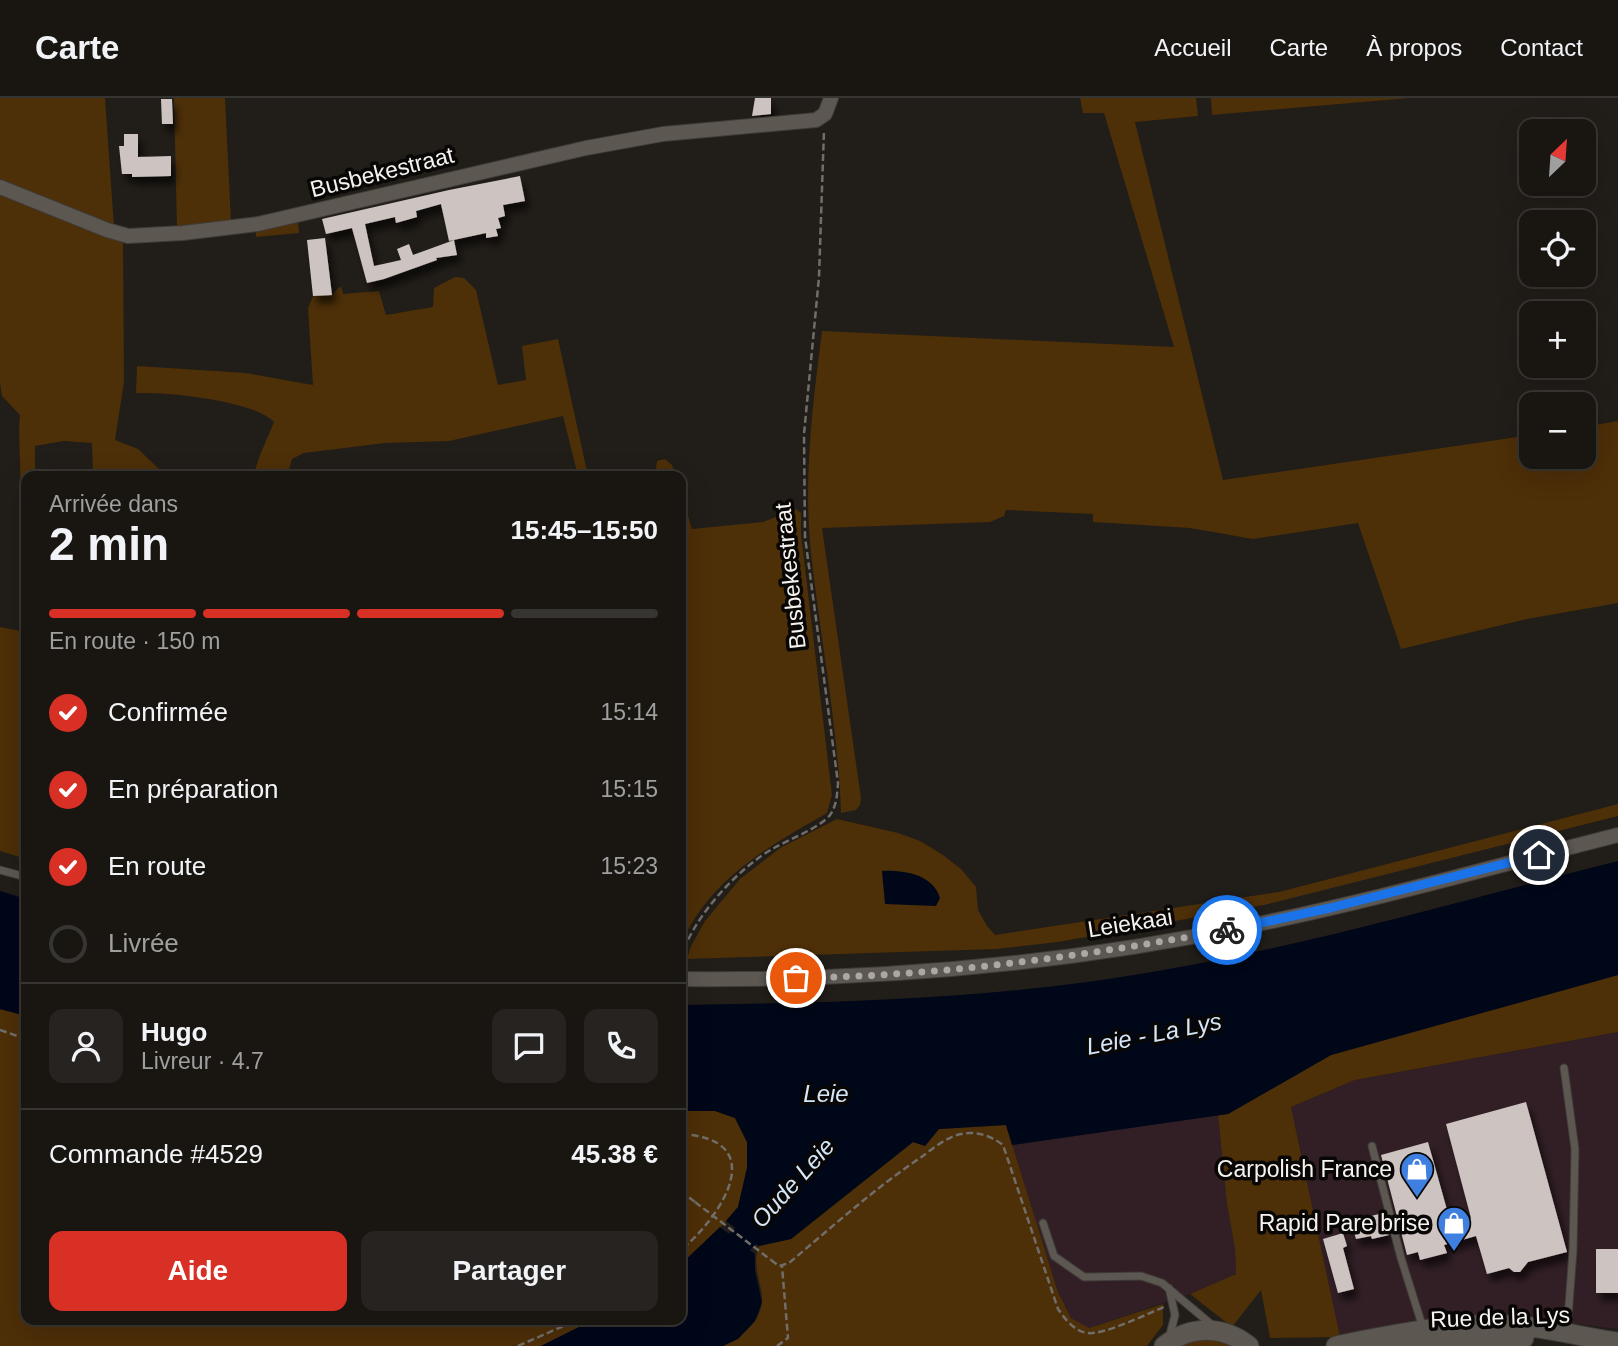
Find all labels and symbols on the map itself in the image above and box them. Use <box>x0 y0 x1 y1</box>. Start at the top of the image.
north arrow <box>1519 119 1596 196</box>
street label: Busbekestraat <box>308 141 457 202</box>
street label: Busbekestraat <box>769 501 811 650</box>
pin <box>1509 825 1569 885</box>
courier <box>1192 895 1262 965</box>
street label: Leiekaai <box>1086 903 1174 943</box>
pin <box>766 948 826 1008</box>
water label: Leie - La Lys <box>1084 1007 1224 1060</box>
water label: Leie <box>803 1080 849 1107</box>
water label: Oude Leie <box>746 1132 840 1233</box>
shop icon: Carpolish France <box>1398 1150 1436 1199</box>
place label: Carpolish France <box>1217 1156 1392 1182</box>
shop icon: Rapid Pare brise <box>1435 1204 1473 1253</box>
place label: Rapid Pare brise <box>1259 1210 1430 1236</box>
street label: Rue de la Lys <box>1430 1302 1570 1332</box>

